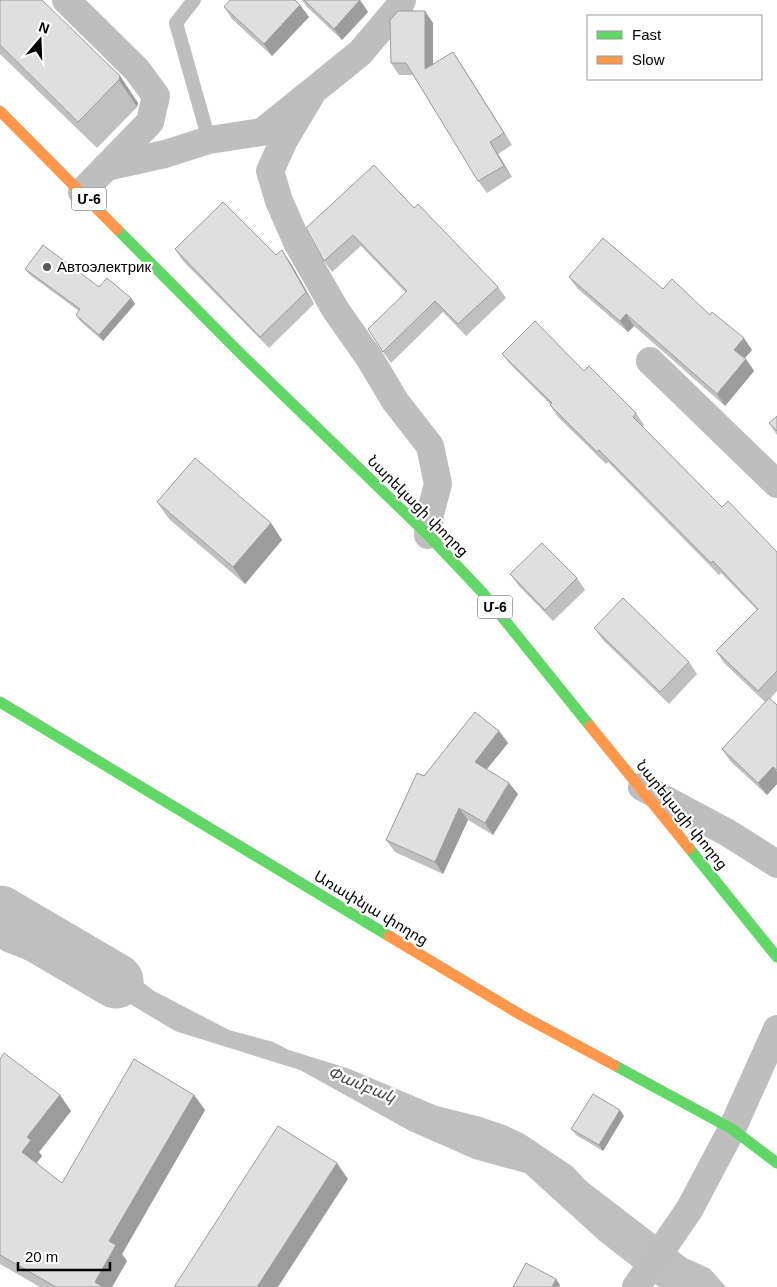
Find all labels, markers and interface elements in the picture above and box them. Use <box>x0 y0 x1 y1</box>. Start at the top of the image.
north arrow <box>15 15 65 65</box>
legend <box>587 15 762 80</box>
text: N <box>37 18 52 37</box>
text: Fast <box>632 26 662 43</box>
text: Slow <box>632 51 665 68</box>
road number: Մ-6 <box>72 188 106 210</box>
place label: Автоэлектрик <box>57 258 151 275</box>
marker: Автоэлектрик <box>41 261 53 273</box>
street label: Նարեկացի փողոց <box>364 452 472 560</box>
road number: Մ-6 <box>478 596 512 618</box>
street label: Նարեկացի փողոց <box>632 757 732 873</box>
street label: Առափնյա փողոց <box>311 867 431 949</box>
water label: Փամբակ <box>325 1063 399 1107</box>
scale bar <box>18 1240 110 1272</box>
text: 20 m <box>25 1248 58 1265</box>

